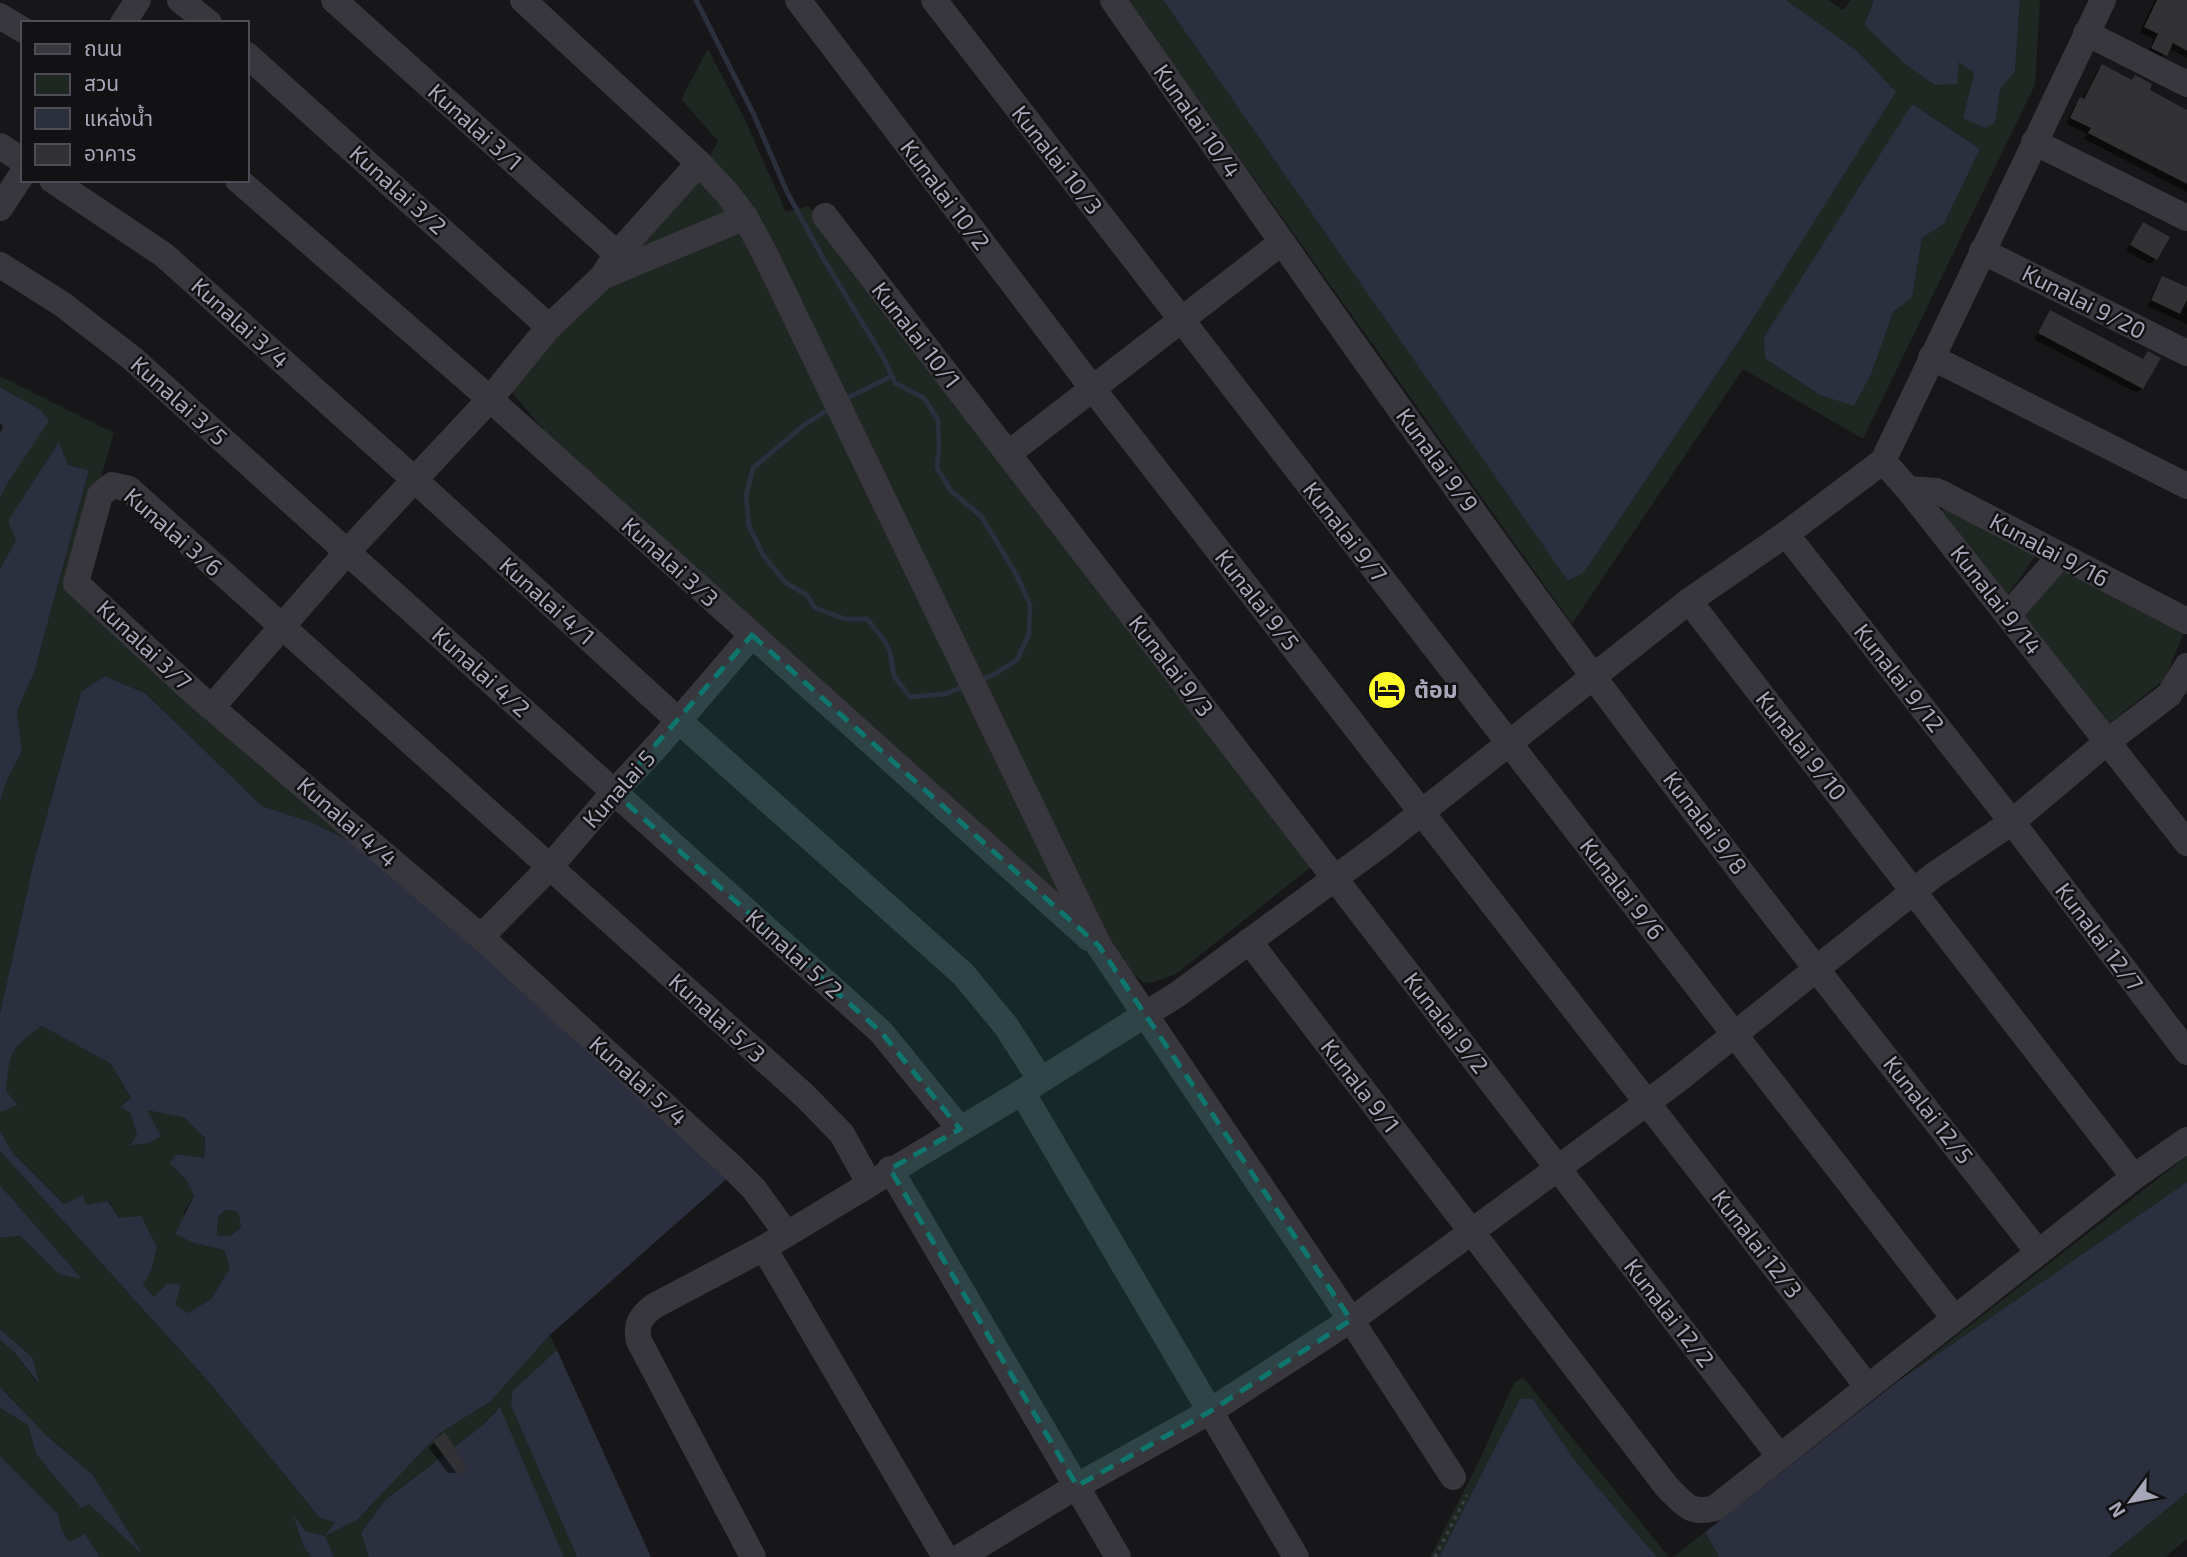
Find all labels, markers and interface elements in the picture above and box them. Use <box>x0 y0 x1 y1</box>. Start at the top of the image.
legend <box>21 21 248 182</box>
text: ถนน <box>84 35 122 60</box>
street label: Kunalai 10/4 <box>1149 58 1247 183</box>
text: สวน <box>84 70 119 95</box>
street label: Kunalai 3/1 <box>423 77 528 176</box>
street label: Kunalai 10/3 <box>1007 99 1109 219</box>
text: แหล่งน้ำ <box>84 104 153 130</box>
street label: Kunalai 10/2 <box>895 134 996 255</box>
street label: Kunalai 3/2 <box>345 139 453 240</box>
text: อาคาร <box>84 140 136 165</box>
street label: Kunalai 9/20 <box>2018 258 2151 344</box>
street label: Kunalai 3/4 <box>186 271 295 373</box>
street label: Kunalai 10/1 <box>867 276 967 393</box>
street label: Kunalai 3/5 <box>126 350 234 451</box>
street label: Kunalai 9/9 <box>1391 402 1485 517</box>
street label: Kunalai 9/7 <box>1298 476 1394 587</box>
street label: Kunalai 3/6 <box>119 481 228 581</box>
street label: Kunalai 9/16 <box>1985 506 2114 592</box>
street label: Kunalai 3/3 <box>617 511 725 612</box>
street label: Kunalai 9/14 <box>1945 539 2048 660</box>
street label: Kunalai 9/5 <box>1210 543 1306 655</box>
street label: Kunalai 4/1 <box>494 550 601 650</box>
street label: Kunalai 3/7 <box>91 593 198 695</box>
street label: Kunalai 9/3 <box>1124 609 1220 722</box>
street label: Kunalai 9/12 <box>1849 618 1951 737</box>
street label: Kunalai 4/2 <box>427 620 536 722</box>
hotel icon: ต้อม <box>1366 669 1408 711</box>
place label: ต้อม <box>1414 675 1458 703</box>
street label: Kunalai 9/10 <box>1750 685 1853 806</box>
street label: Kunalai 5 <box>576 744 661 833</box>
street label: Kunalai 9/8 <box>1658 765 1754 880</box>
street label: Kunalai 4/4 <box>292 770 403 872</box>
street label: Kunalai 9/6 <box>1574 832 1671 945</box>
street label: Kunalai 12/7 <box>2050 877 2150 996</box>
street label: Kunalai 5/2 <box>741 903 849 1004</box>
street label: Kunalai 9/2 <box>1399 966 1495 1079</box>
street label: Kunalai 5/3 <box>664 967 772 1068</box>
street label: Kunalai 5/4 <box>584 1029 693 1131</box>
street label: Kunala 9/1 <box>1315 1033 1406 1138</box>
street label: Kunalai 12/5 <box>1878 1050 1980 1169</box>
street label: Kunalai 12/3 <box>1707 1184 1809 1303</box>
street label: Kunalai 12/2 <box>1619 1253 1721 1372</box>
north arrow <box>2096 1466 2166 1536</box>
text: N <box>2103 1498 2130 1522</box>

